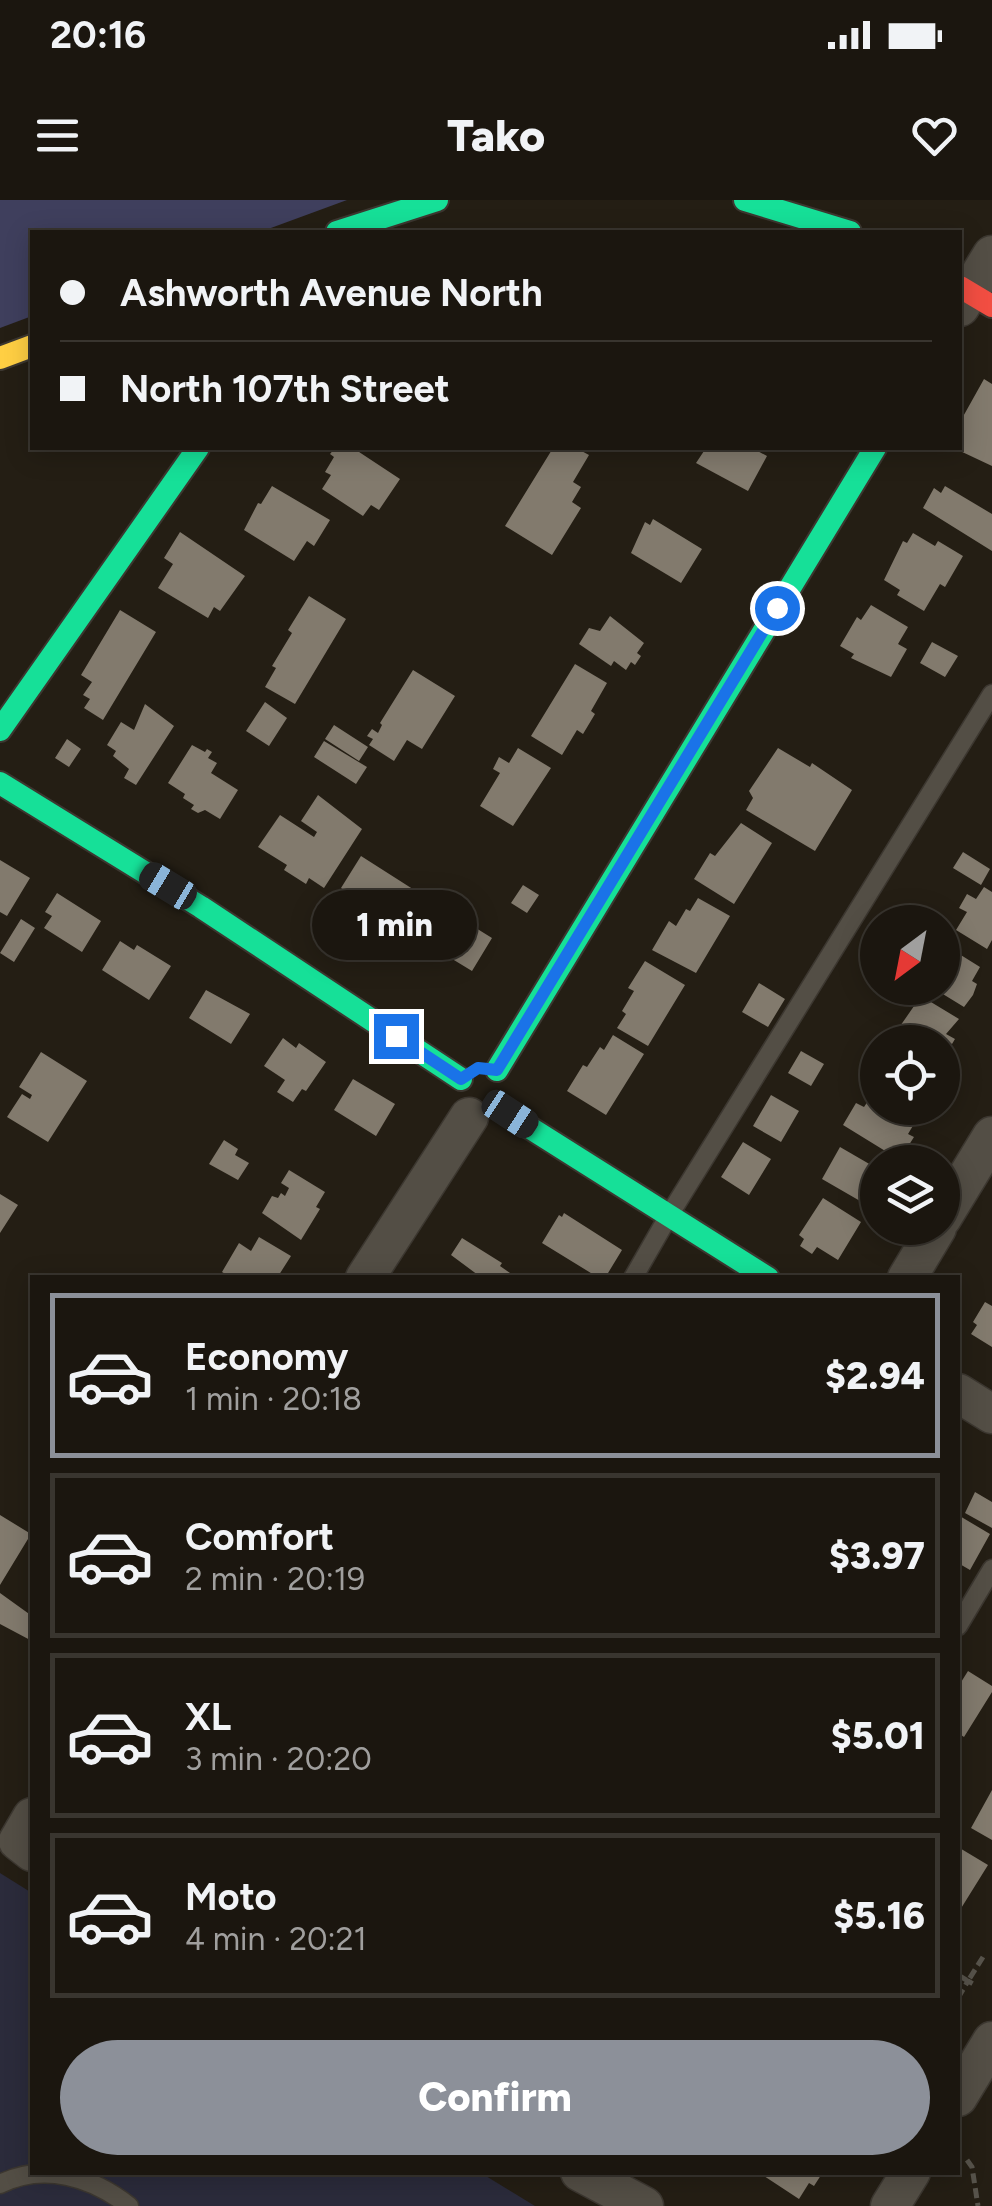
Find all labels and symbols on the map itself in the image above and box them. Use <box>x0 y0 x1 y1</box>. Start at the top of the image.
route start <box>755 586 800 631</box>
car <box>135 858 201 914</box>
callout: 1 min <box>314 891 478 961</box>
north arrow <box>860 905 960 1005</box>
route end <box>374 1014 419 1059</box>
car <box>477 1085 543 1143</box>

